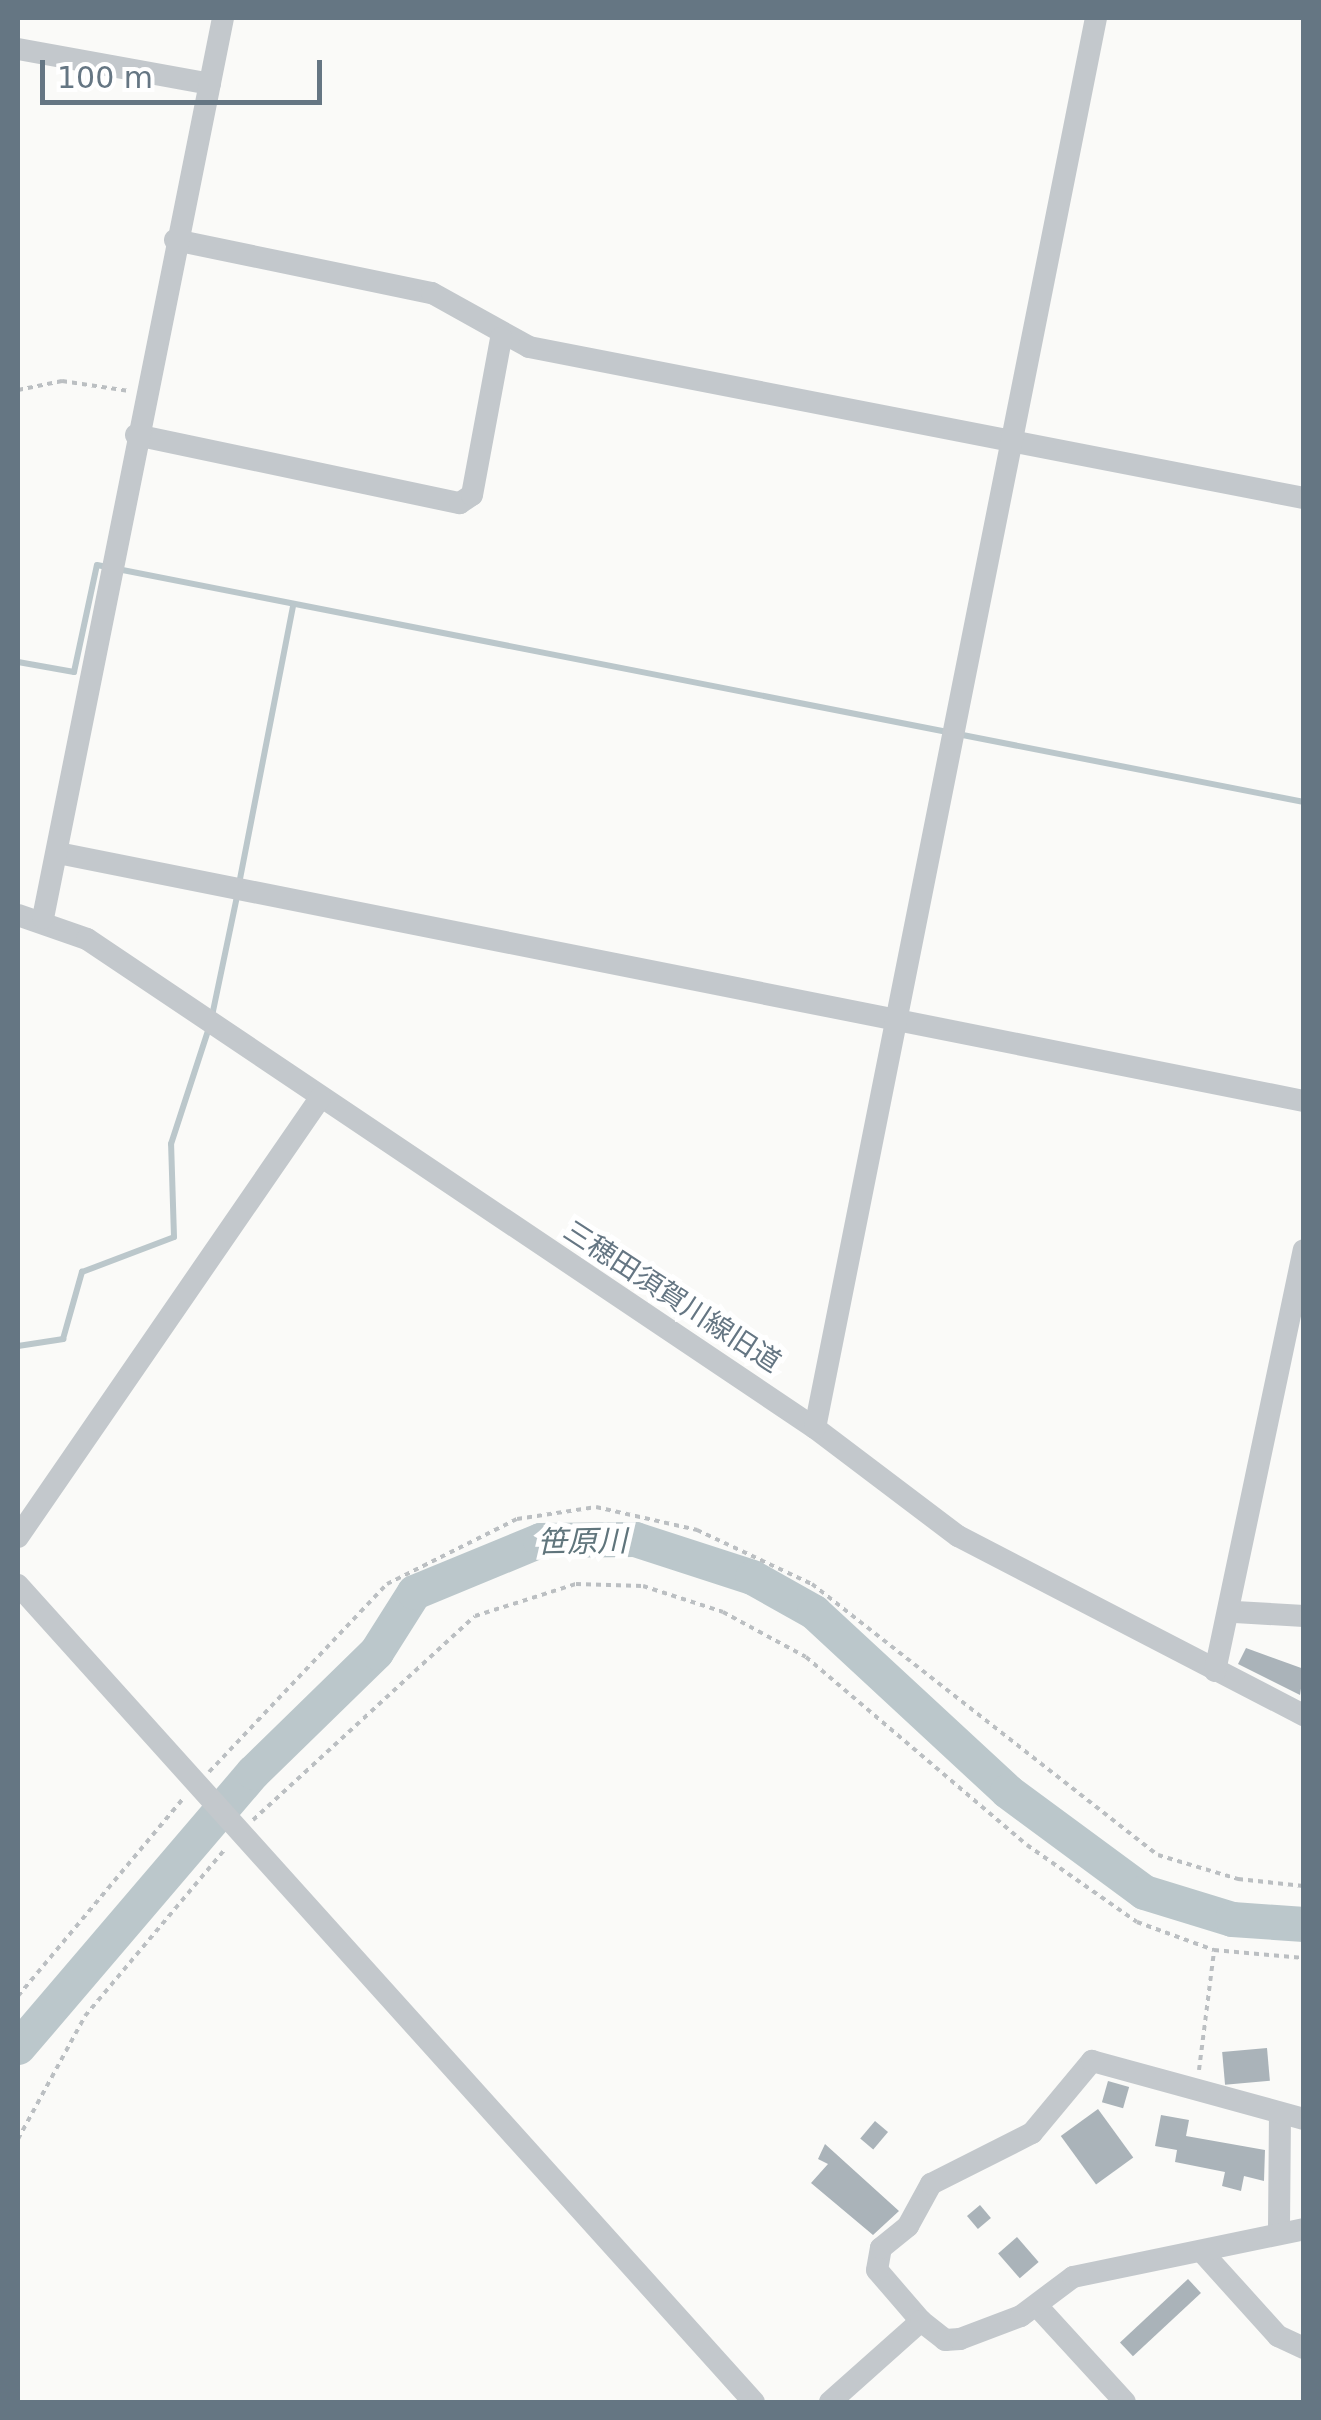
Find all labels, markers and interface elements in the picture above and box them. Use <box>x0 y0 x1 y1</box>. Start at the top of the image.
scale bar <box>45 40 328 102</box>
text: 100 m <box>57 60 153 95</box>
street label: 三穂田須賀川線旧道 <box>557 1214 787 1380</box>
water label: 笹原川 <box>537 1523 627 1561</box>

